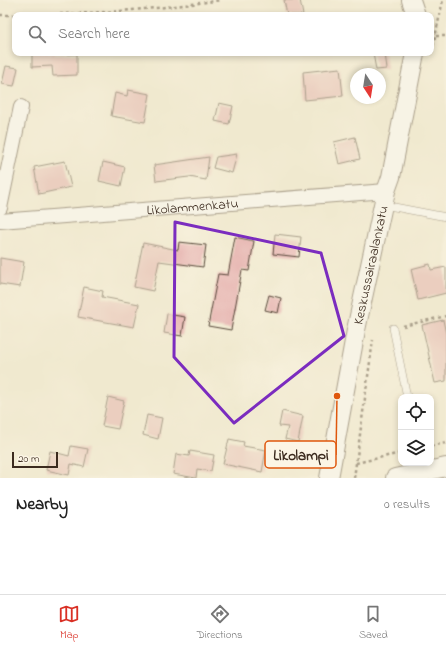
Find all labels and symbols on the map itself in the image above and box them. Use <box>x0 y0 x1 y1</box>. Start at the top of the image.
north arrow <box>350 68 386 104</box>
street label: Likolammenkatu <box>146 194 239 222</box>
street label: Keskussairaalankatu <box>348 204 395 327</box>
callout: Likolampi <box>265 441 336 468</box>
text: Likolampi <box>273 445 329 467</box>
scale bar <box>12 450 58 469</box>

